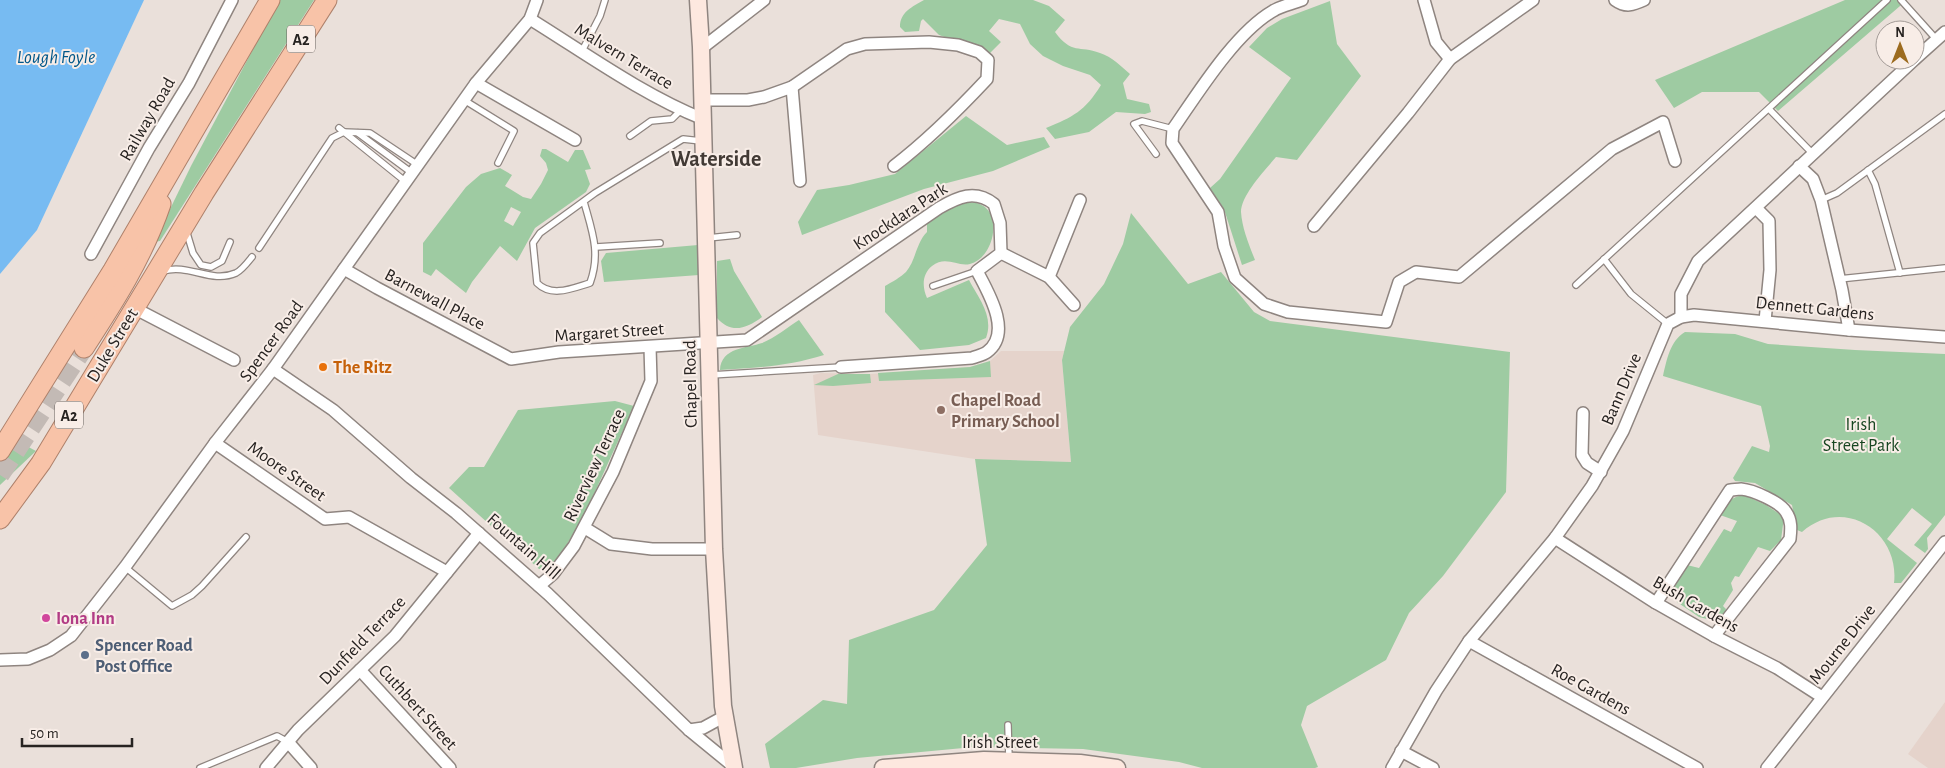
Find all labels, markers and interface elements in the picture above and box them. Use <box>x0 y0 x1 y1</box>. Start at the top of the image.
street label: Malvern Terrace <box>571 20 676 93</box>
north arrow <box>1875 20 1925 70</box>
road number: A2 <box>287 26 315 52</box>
text: N <box>1895 26 1905 40</box>
water label: Lough Foyle <box>17 48 95 67</box>
street label: Railway Road <box>117 75 179 164</box>
district label: Waterside <box>671 148 761 170</box>
street label: Knockdara Park <box>850 179 951 254</box>
street label: Barnewall Place <box>381 266 488 334</box>
street label: Dennett Gardens <box>1755 294 1875 324</box>
street label: Spencer Road <box>237 298 307 385</box>
street label: Duke Street <box>84 305 142 385</box>
street label: Margaret Street <box>554 320 665 346</box>
street label: Chapel Road <box>681 340 701 428</box>
street label: Bann Drive <box>1599 351 1645 428</box>
place label: The Ritz <box>333 359 392 377</box>
marker: The Ritz <box>317 361 329 373</box>
place label: Chapel Road Primary School <box>951 392 1060 431</box>
road number: A2 <box>55 402 83 428</box>
marker: Chapel Road Primary School <box>935 404 947 416</box>
street label: Riverview Terrace <box>561 406 629 525</box>
park label: Irish Street Park <box>1823 416 1900 455</box>
street label: Moore Street <box>244 438 329 505</box>
street label: Fountain Hill <box>483 510 563 583</box>
street label: Bush Gardens <box>1649 573 1742 637</box>
street label: Dunfield Terrace <box>316 593 409 689</box>
street label: Mourne Drive <box>1806 601 1879 688</box>
place label: Iona Inn <box>56 610 115 628</box>
marker: Iona Inn <box>40 612 52 624</box>
place label: Spencer Road Post Office <box>95 637 193 676</box>
marker: Spencer Road Post Office <box>79 649 91 661</box>
street label: Roe Gardens <box>1548 661 1633 719</box>
street label: Cuthbert Street <box>374 662 460 754</box>
scale bar <box>22 716 132 748</box>
text: 50 m <box>30 726 59 741</box>
street label: Irish Street <box>962 734 1038 752</box>

